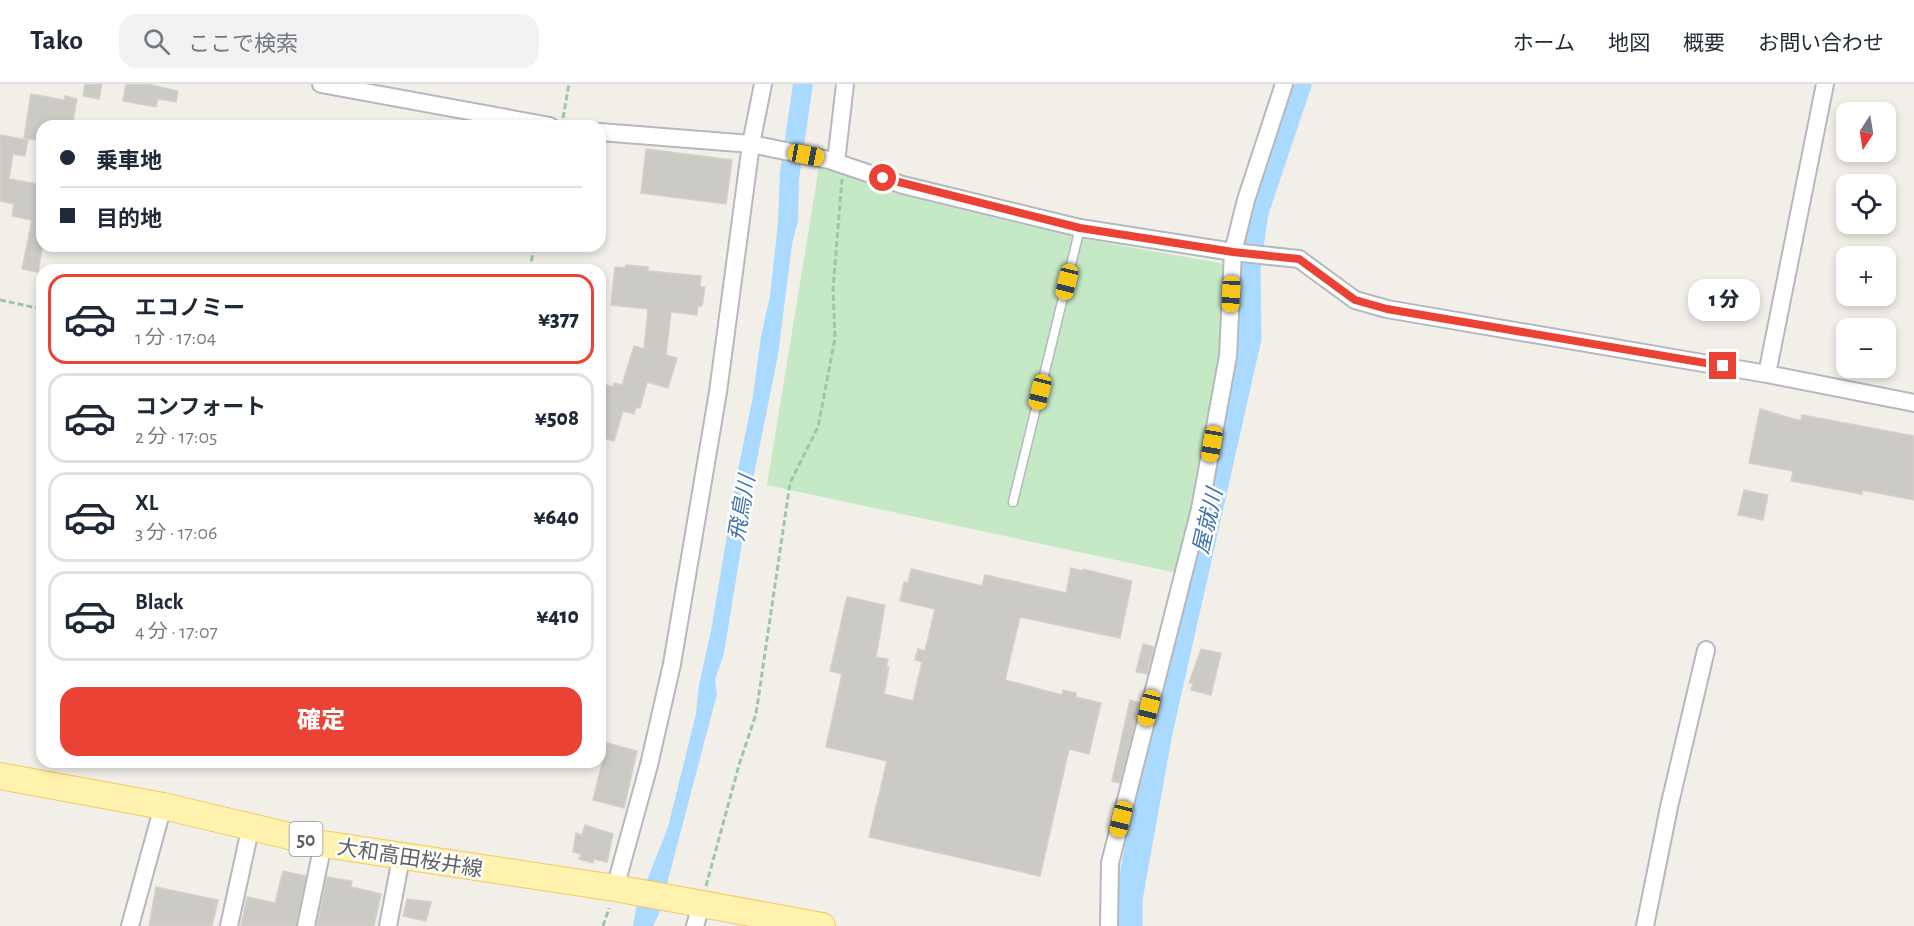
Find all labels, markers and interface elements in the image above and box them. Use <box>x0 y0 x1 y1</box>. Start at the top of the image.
search box <box>119 14 539 68</box>
icon: search <box>140 25 173 58</box>
text: Tako <box>30 27 83 55</box>
text: ここで検索 <box>188 33 298 55</box>
text: ホーム <box>1513 33 1575 54</box>
text: 地図 <box>1608 33 1650 54</box>
text: 概要 <box>1683 33 1725 54</box>
text: お問い合わせ <box>1758 33 1884 54</box>
north arrow <box>1836 102 1896 162</box>
map controls <box>1836 102 1896 378</box>
car <box>787 143 825 167</box>
text: 乗車地 <box>96 150 162 172</box>
route start <box>869 164 896 191</box>
button: locate <box>1836 174 1896 234</box>
text: 目的地 <box>96 208 162 230</box>
button: + <box>1836 246 1896 306</box>
car <box>1054 262 1080 302</box>
car <box>1221 276 1241 312</box>
callout: 1 分 <box>1687 279 1759 321</box>
text: 1 分 <box>1709 290 1739 310</box>
icon: car <box>63 292 117 346</box>
text: エコノミー <box>135 297 245 319</box>
text: ¥377 <box>538 308 579 330</box>
button: − <box>1836 318 1896 378</box>
text: 1 分 · 17:04 <box>135 328 216 348</box>
route end <box>1709 352 1736 379</box>
car <box>1027 372 1053 412</box>
icon: car <box>63 391 117 445</box>
text: コンフォート <box>135 396 266 418</box>
text: ¥508 <box>535 407 579 429</box>
car <box>1200 425 1224 463</box>
text: 2 分 · 17:05 <box>135 427 217 447</box>
water label: 飛鳥川 <box>724 472 759 543</box>
water label: 屋就川 <box>1189 484 1227 556</box>
icon: car <box>63 490 117 544</box>
text: XL <box>135 492 158 514</box>
text: ¥640 <box>533 506 579 528</box>
text: 3 分 · 17:06 <box>135 523 217 543</box>
icon: car <box>63 589 117 643</box>
text: Black <box>135 591 183 613</box>
text: ¥410 <box>536 605 579 627</box>
text: 4 分 · 17:07 <box>135 622 218 642</box>
button: 確定 <box>60 687 582 756</box>
car <box>1136 688 1162 728</box>
car <box>1108 799 1134 839</box>
road number: 50 <box>290 822 322 856</box>
street label: 大和高田桜井線 <box>336 836 484 880</box>

